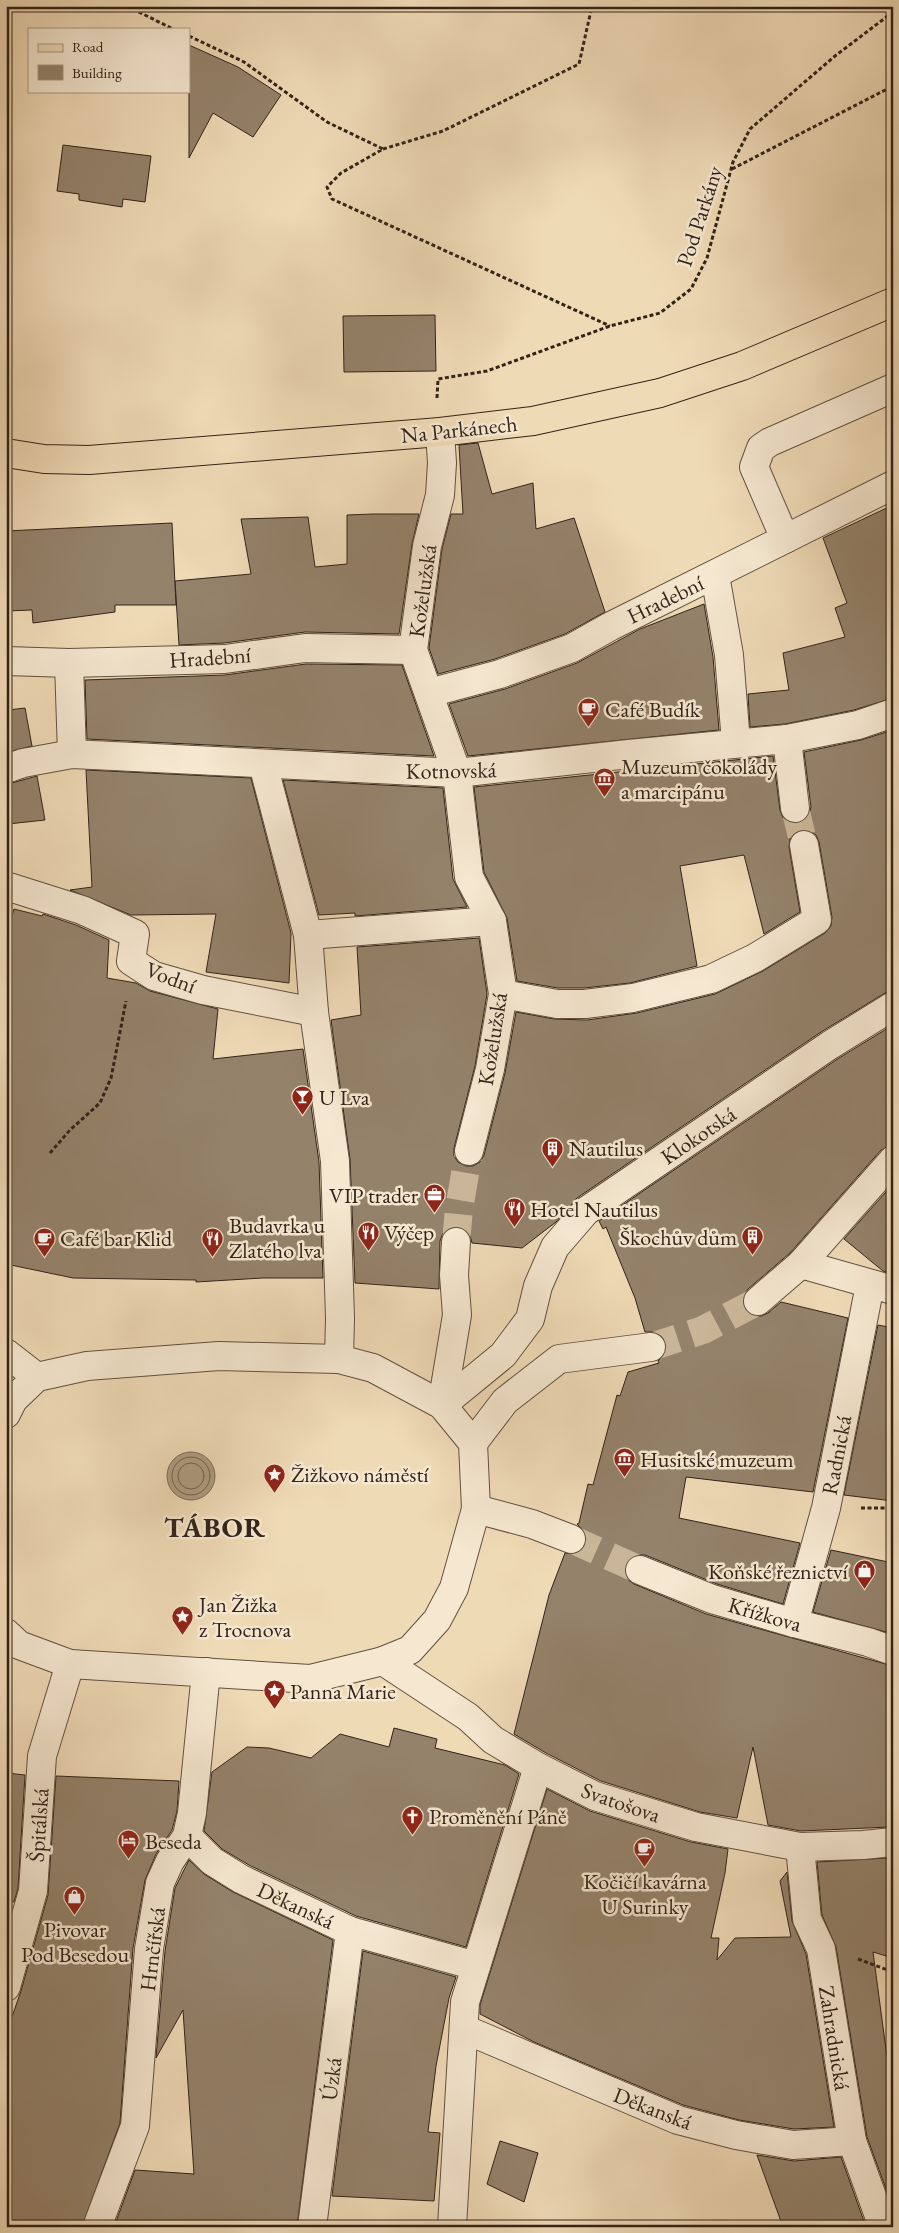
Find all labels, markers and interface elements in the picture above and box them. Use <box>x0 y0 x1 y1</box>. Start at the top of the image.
legend <box>28 28 190 92</box>
text: Road <box>72 37 104 56</box>
text: Building <box>72 63 122 82</box>
street label: Pod Parkány <box>670 162 729 270</box>
street label: Na Parkánech <box>399 409 519 450</box>
street label: Koželužská <box>402 542 443 640</box>
street label: Hradební <box>622 568 709 630</box>
street label: Hradební <box>168 640 253 675</box>
place label: Café Budík <box>605 695 701 724</box>
cafe icon: Café Budík <box>577 697 601 728</box>
place label: Muzeum čokolády a marcipánu <box>621 752 778 806</box>
street label: Kotnovská <box>405 755 497 786</box>
museum icon: Muzeum čokolády a marcipánu <box>593 767 617 798</box>
street label: Vodní <box>142 955 201 1000</box>
street label: Koželužská <box>471 990 514 1088</box>
place label: U Lva <box>319 1083 370 1112</box>
bar icon: U Lva <box>291 1085 315 1116</box>
street label: Klokotská <box>655 1099 742 1171</box>
place label: Nautilus <box>569 1134 643 1163</box>
building icon: Nautilus <box>541 1136 565 1167</box>
place label: VIP trader <box>329 1181 419 1210</box>
office icon: VIP trader <box>422 1183 446 1214</box>
place label: Hotel Nautilus <box>530 1195 658 1224</box>
restaurant icon: Hotel Nautilus <box>502 1197 526 1228</box>
place label: Budavrka u Zlatého lva <box>229 1211 325 1265</box>
place label: Výčep <box>384 1218 434 1247</box>
restaurant icon: Výčep <box>356 1220 380 1251</box>
place label: Škochův dům <box>620 1223 737 1252</box>
place label: Café bar Klid <box>60 1224 173 1253</box>
building icon: Škochův dům <box>741 1225 765 1256</box>
cafe icon: Café bar Klid <box>32 1226 56 1257</box>
restaurant icon: Budavrka u Zlatého lva <box>201 1226 225 1257</box>
street label: Radnická <box>815 1413 858 1497</box>
place label: Husitské muzeum <box>640 1445 794 1474</box>
museum icon: Husitské muzeum <box>612 1447 636 1478</box>
place label: Žižkovo náměstí <box>291 1460 429 1489</box>
place icon: Žižkovo náměstí <box>263 1462 287 1493</box>
district label: TÁBOR <box>164 1509 266 1545</box>
place label: Koňské řeznictví <box>708 1557 849 1586</box>
shop icon: Koňské řeznictví <box>852 1559 876 1590</box>
place label: Jan Žižka z Trocnova <box>197 1590 292 1644</box>
street label: Křížkova <box>725 1590 805 1639</box>
place icon: Jan Žižka z Trocnova <box>171 1605 195 1636</box>
place label: Panna Marie <box>290 1677 396 1706</box>
place icon: Panna Marie <box>262 1679 286 1710</box>
street label: Svatošova <box>577 1775 664 1830</box>
street label: Špitálská <box>21 1787 56 1863</box>
place label: Proměnění Páně <box>429 1802 567 1831</box>
church icon: Proměnění Páně <box>401 1804 425 1835</box>
place label: Beseda <box>145 1827 202 1856</box>
hotel icon: Beseda <box>117 1829 141 1860</box>
cafe icon: Kočičí kavárna U Surinky <box>633 1836 657 1867</box>
place label: Kočičí kavárna U Surinky <box>583 1867 707 1921</box>
street label: Děkanská <box>252 1875 339 1936</box>
shop icon: Pivovar Pod Besedou <box>63 1884 87 1915</box>
street label: Hrnčířská <box>133 1905 172 1993</box>
place label: Pivovar Pod Besedou <box>21 1915 129 1969</box>
street label: Zahradnická <box>812 1984 857 2093</box>
street label: Úzká <box>314 2055 349 2102</box>
street label: Děkanská <box>609 2080 697 2137</box>

